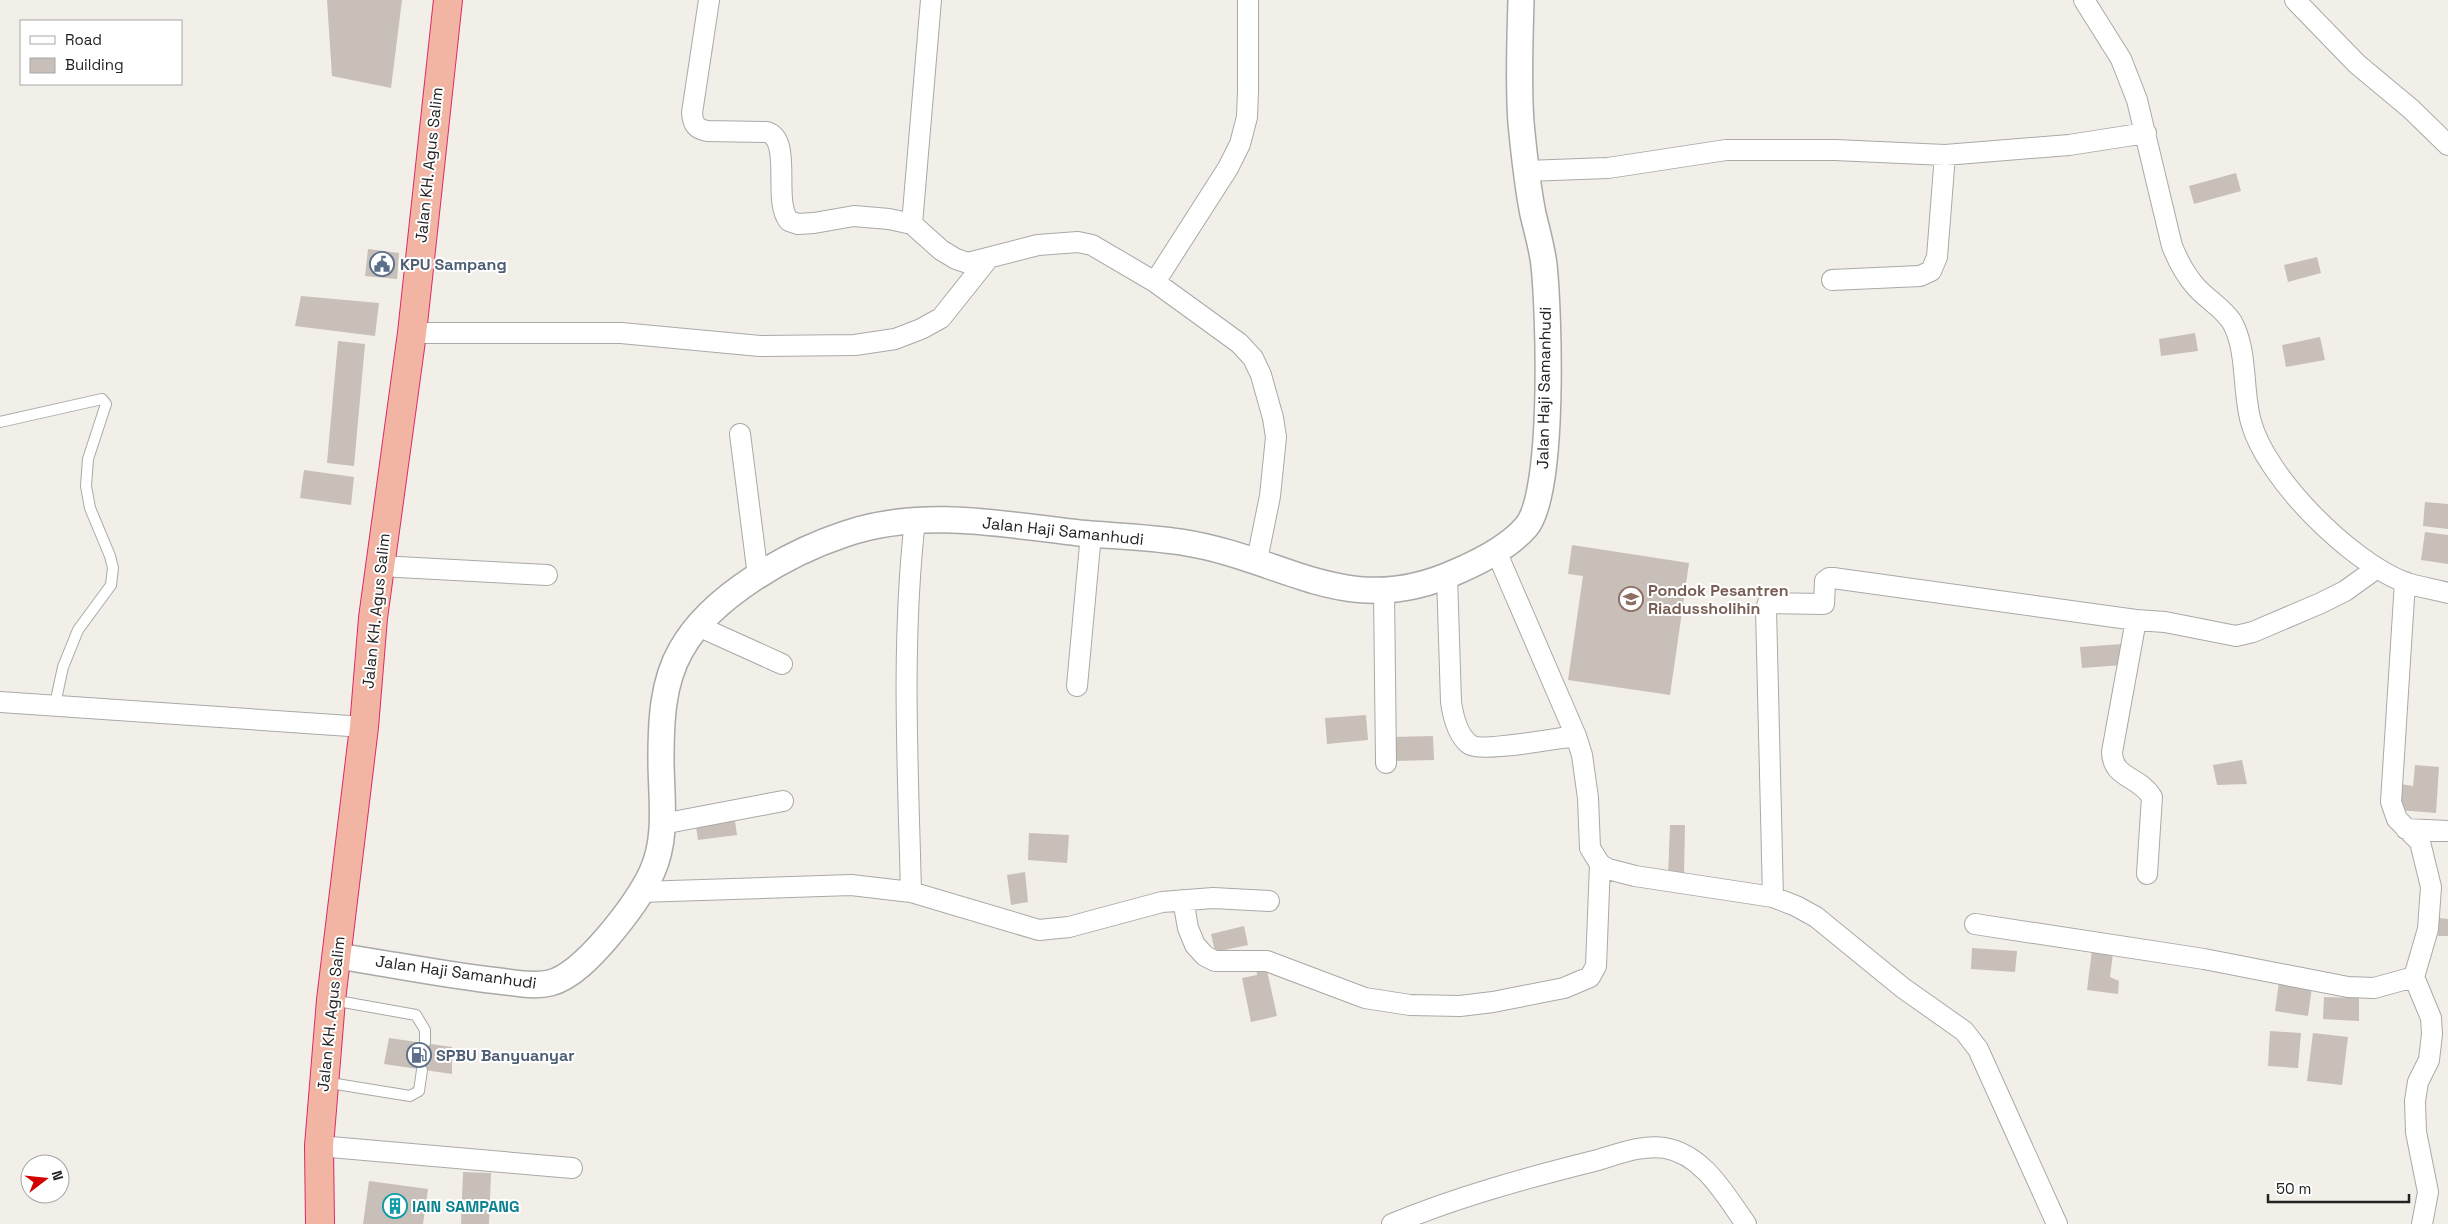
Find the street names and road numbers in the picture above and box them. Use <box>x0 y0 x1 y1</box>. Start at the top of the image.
street label: Jalan KH. Agus Salim <box>410 86 448 244</box>
street label: Jalan Haji Samanhudi <box>1532 307 1556 469</box>
street label: Jalan Haji Samanhudi <box>981 512 1145 550</box>
street label: Jalan KH. Agus Salim <box>357 532 395 690</box>
street label: Jalan KH. Agus Salim <box>312 935 350 1093</box>
street label: Jalan Haji Samanhudi <box>374 950 538 994</box>

